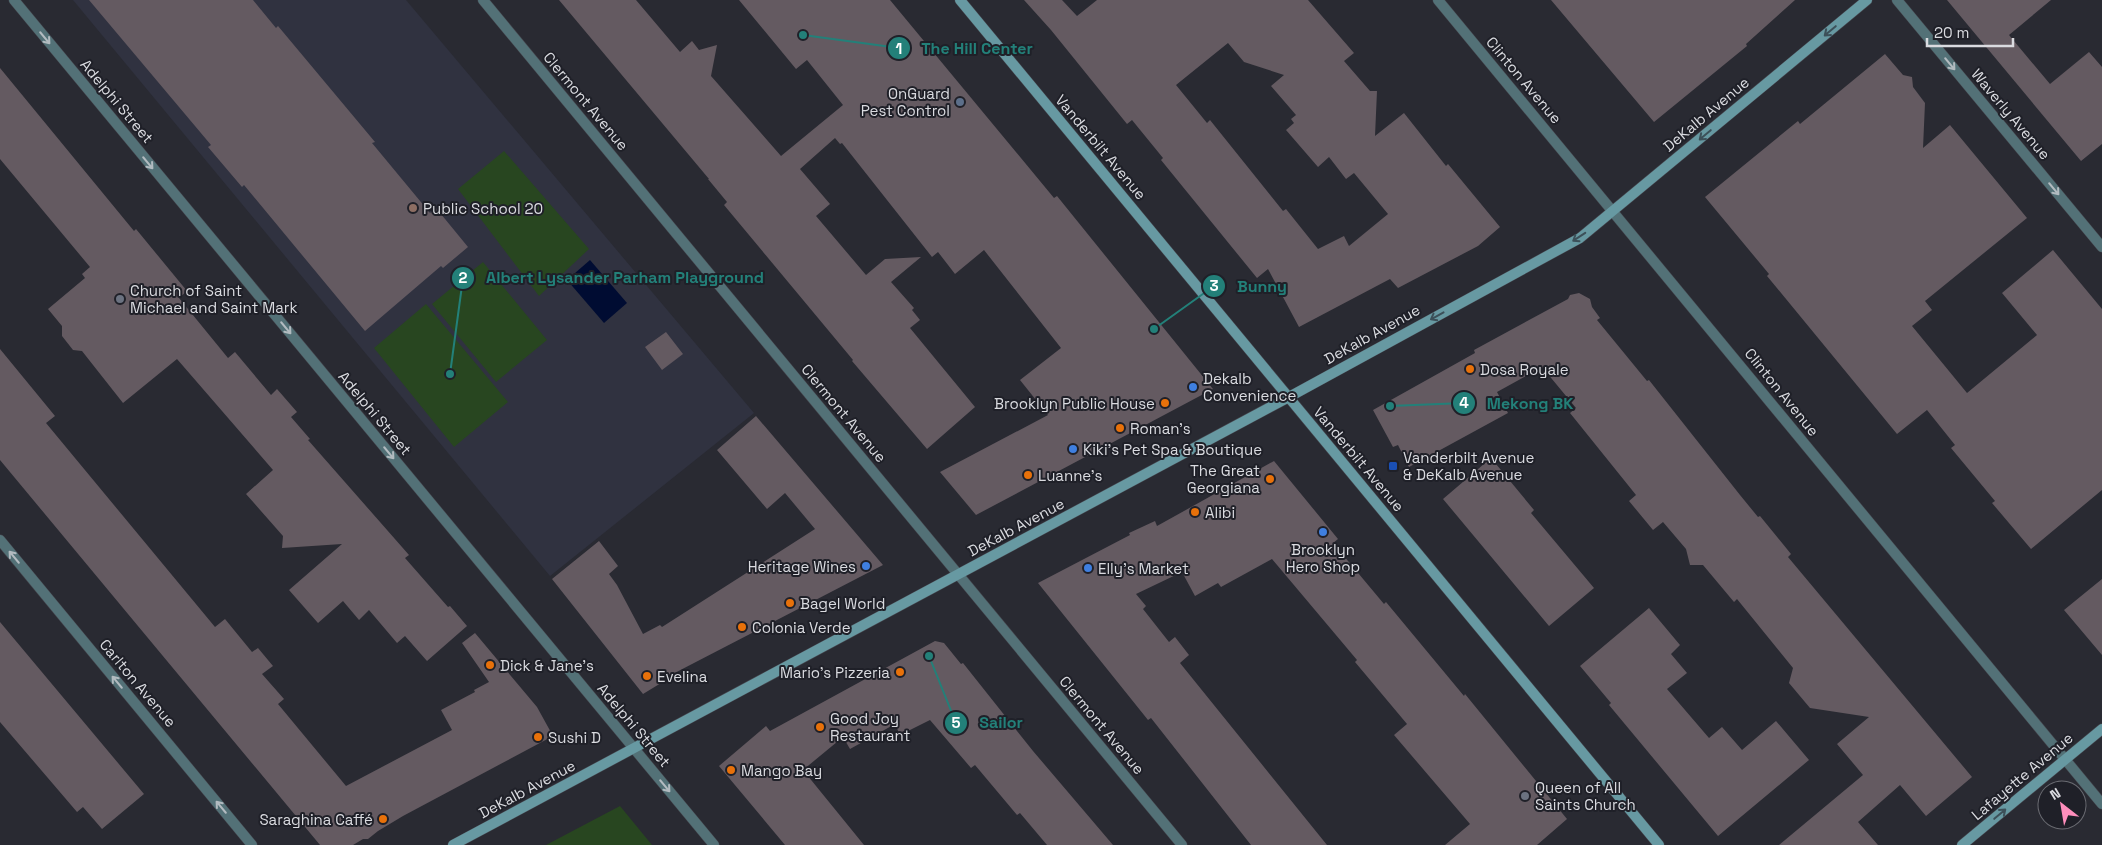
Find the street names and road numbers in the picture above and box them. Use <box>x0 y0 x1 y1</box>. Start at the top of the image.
street label: Clinton Avenue <box>1482 33 1566 127</box>
street label: Clermont Avenue <box>539 48 633 154</box>
street label: Adelphi Street <box>76 55 158 147</box>
street label: Waverly Avenue <box>1967 65 2055 163</box>
street label: DeKalb Avenue <box>1659 72 1753 156</box>
street label: Vanderbilt Avenue <box>1052 91 1151 203</box>
street label: DeKalb Avenue <box>1321 300 1423 368</box>
street label: Clinton Avenue <box>1741 344 1823 440</box>
street label: Clermont Avenue <box>797 360 891 466</box>
street label: Adelphi Street <box>334 367 416 459</box>
street label: Vanderbilt Avenue <box>1310 403 1409 515</box>
street label: DeKalb Avenue <box>964 494 1068 560</box>
street label: Carlton Avenue <box>96 635 180 731</box>
street label: Clermont Avenue <box>1055 672 1149 778</box>
street label: Adelphi Street <box>593 679 675 771</box>
street label: Lafayette Avenue <box>1967 728 2077 824</box>
street label: DeKalb Avenue <box>475 756 579 822</box>

